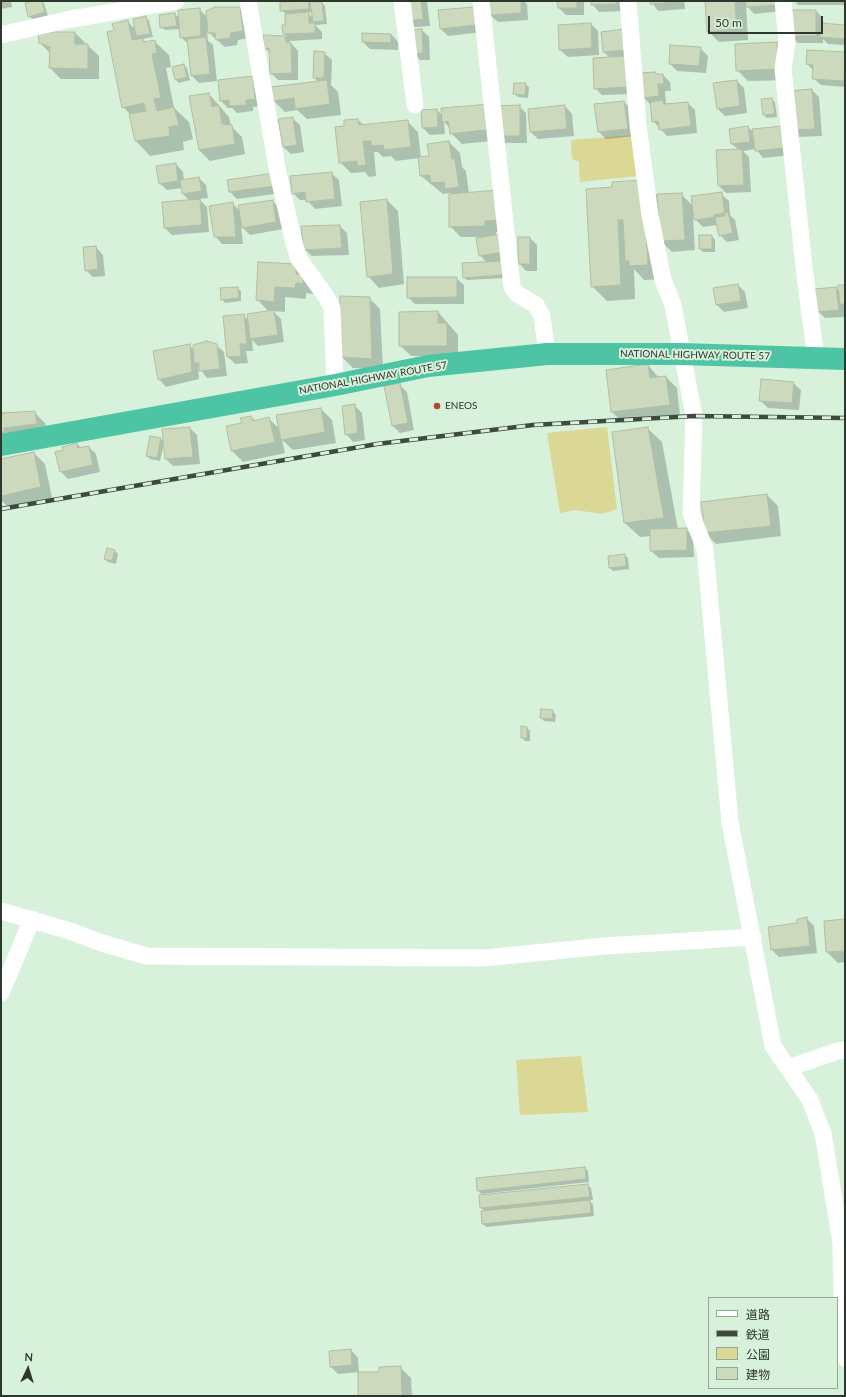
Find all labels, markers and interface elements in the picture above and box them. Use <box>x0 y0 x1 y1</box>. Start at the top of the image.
scale bar <box>710 8 825 34</box>
text: 50 m <box>715 15 742 30</box>
street label: NATIONAL HIGHWAY ROUTE 57 <box>620 348 770 362</box>
street label: NATIONAL HIGHWAY ROUTE 57 <box>298 359 448 397</box>
place label: ENEOS <box>445 400 477 412</box>
marker: ENEOS <box>432 401 442 411</box>
legend <box>708 1297 838 1389</box>
text: 道路 <box>746 1307 770 1322</box>
text: 鉄道 <box>746 1327 770 1342</box>
text: 公園 <box>746 1347 770 1362</box>
north arrow <box>8 1349 48 1389</box>
text: N <box>24 1350 34 1363</box>
text: 建物 <box>746 1367 770 1382</box>

